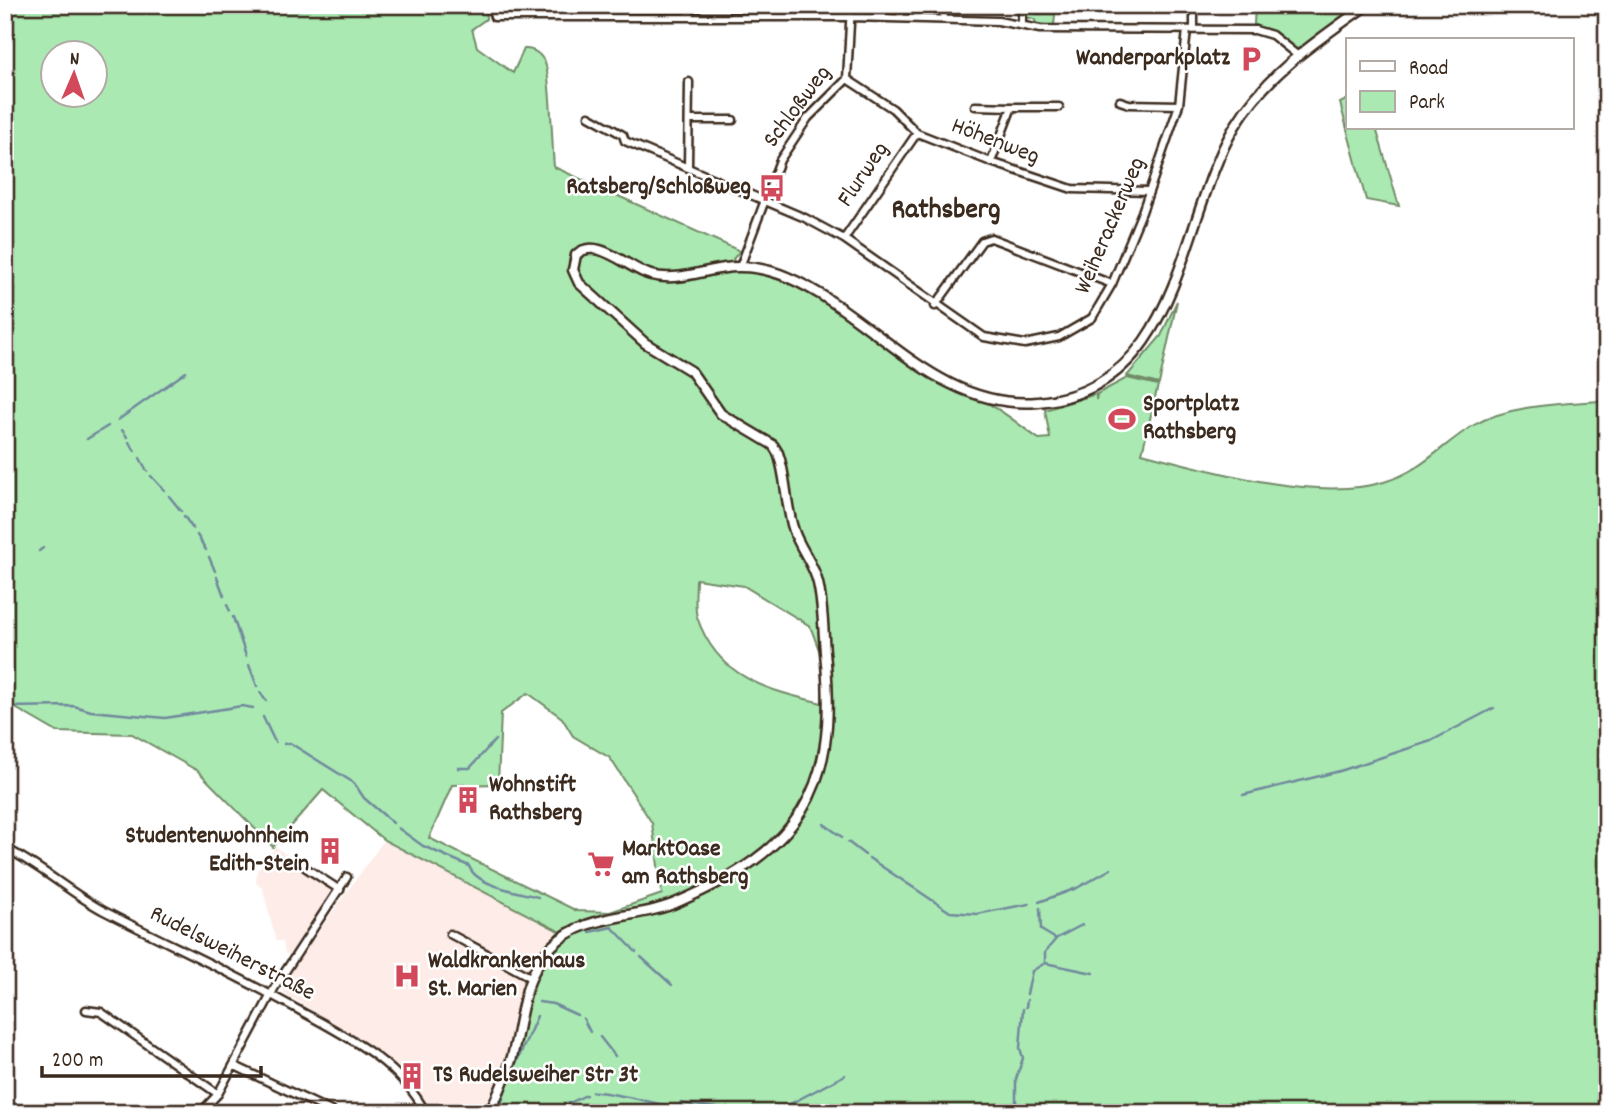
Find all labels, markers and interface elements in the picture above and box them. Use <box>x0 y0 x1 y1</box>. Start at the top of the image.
north arrow <box>38 38 108 108</box>
legend <box>1346 38 1574 130</box>
place label: Wanderparkplatz <box>1076 42 1231 76</box>
parking icon: Wanderparkplatz <box>1236 44 1266 74</box>
text: N <box>69 47 80 74</box>
text: Road <box>1409 55 1448 85</box>
street label: Schloßweg <box>756 59 840 155</box>
text: Park <box>1409 89 1445 119</box>
street label: Höhenweg <box>946 110 1044 174</box>
street label: Flurweg <box>830 136 898 214</box>
street label: Weiherackerweg <box>1067 152 1155 300</box>
place label: Ratsberg/Schloßweg <box>566 171 751 205</box>
bus stop icon: Ratsberg/Schloßweg <box>757 173 787 203</box>
district label: Rathsberg <box>892 192 1000 232</box>
place label: Sportplatz Rathsberg <box>1143 388 1240 450</box>
sports icon: Sportplatz Rathsberg <box>1107 404 1137 434</box>
place label: Wohnstift Rathsberg <box>489 769 582 831</box>
building icon: Wohnstift Rathsberg <box>453 785 483 815</box>
place label: Studentenwohnheim Edith-Stein <box>125 820 309 882</box>
place label: MarktOase am Rathsberg <box>622 833 749 895</box>
building icon: Studentenwohnheim Edith-Stein <box>315 836 345 866</box>
supermarket icon: MarktOase am Rathsberg <box>586 849 616 879</box>
street label: Rudelsweiherstraße <box>143 898 321 1010</box>
place label: Waldkrankenhaus St. Marien <box>428 945 585 1007</box>
hospital icon: Waldkrankenhaus St. Marien <box>392 961 422 991</box>
scale bar <box>42 1034 261 1078</box>
text: 200 m <box>52 1047 103 1077</box>
place label: TS Rudelsweiher Str 3t <box>433 1059 638 1093</box>
building icon: TS Rudelsweiher Str 3t <box>397 1061 427 1091</box>

